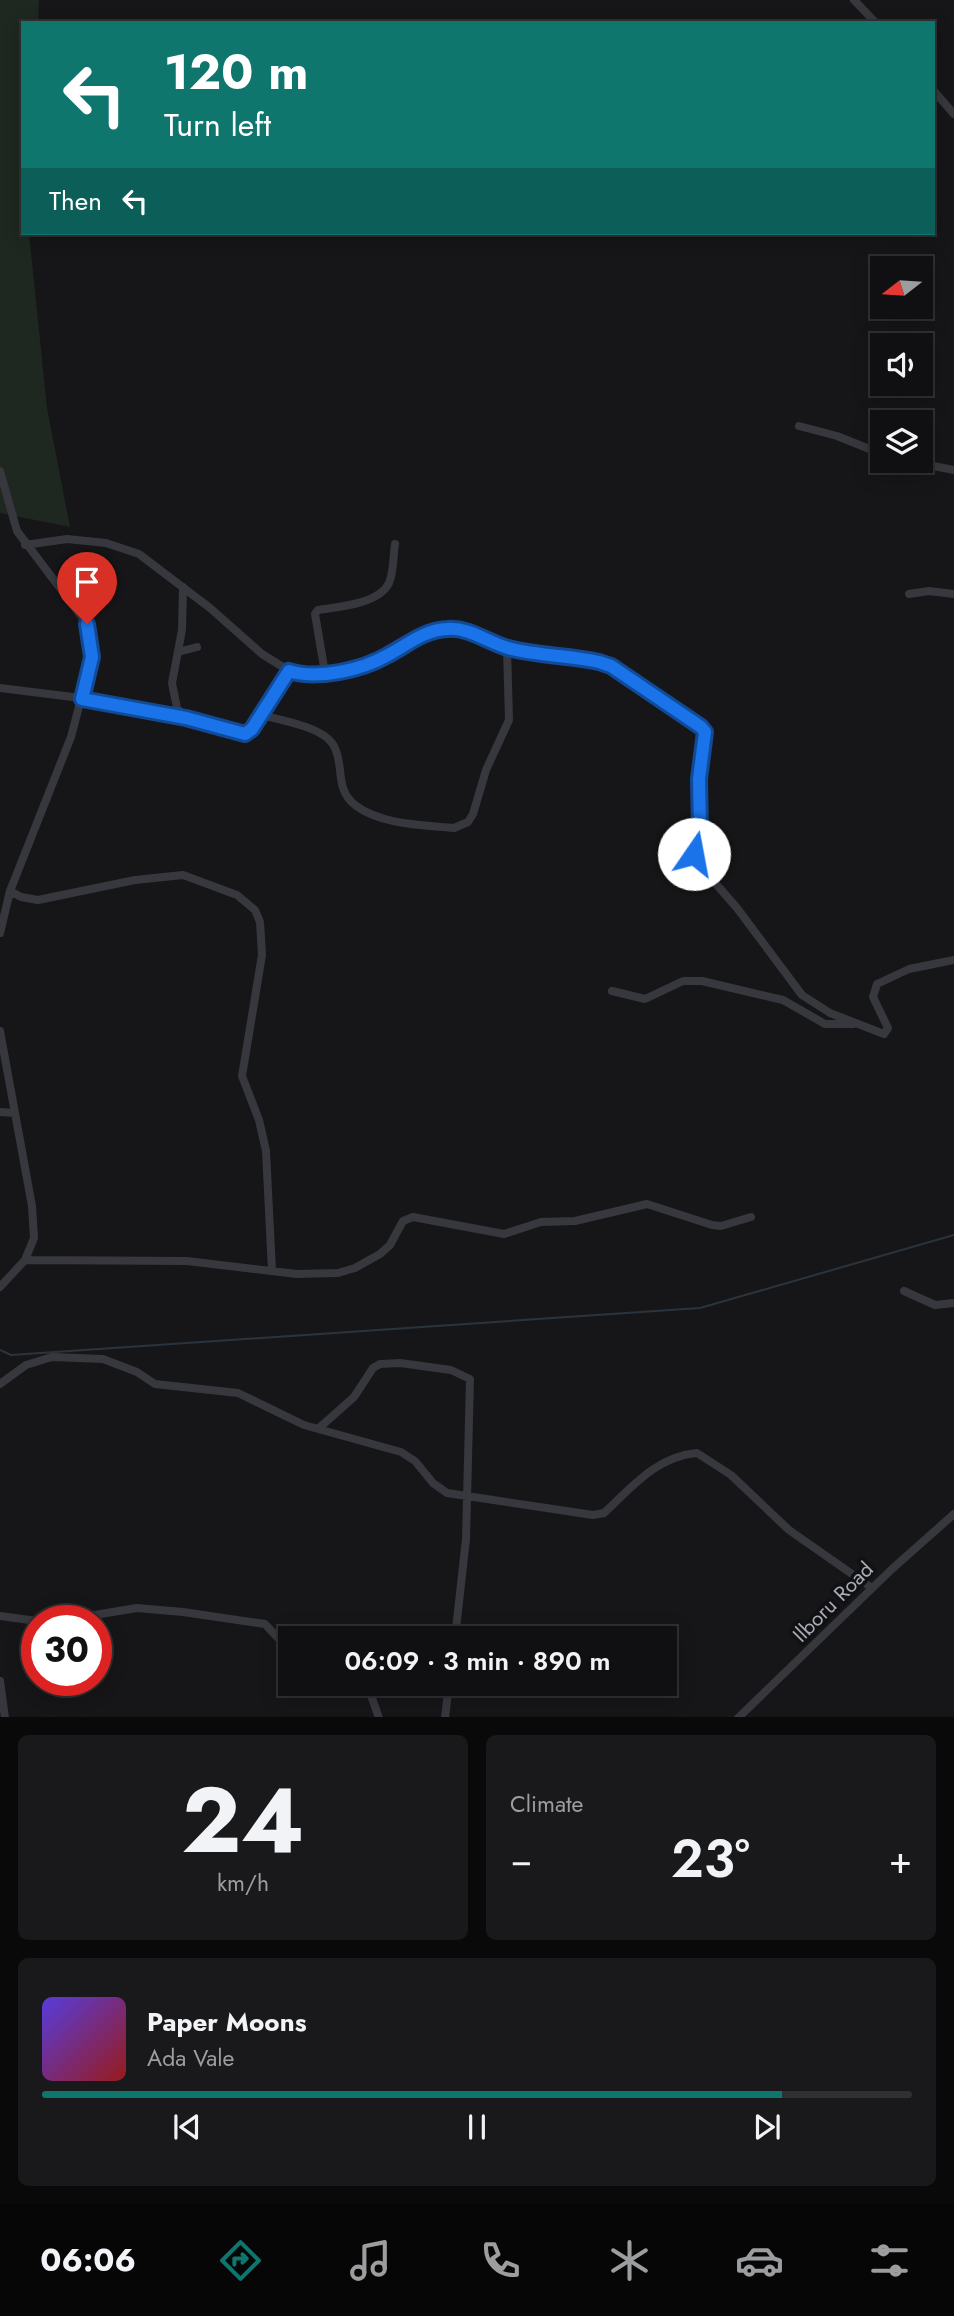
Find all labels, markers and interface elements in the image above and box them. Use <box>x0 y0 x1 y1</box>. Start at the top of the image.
text: 120 m <box>164 37 308 107</box>
icon: left <box>49 49 140 140</box>
text: Turn left <box>164 102 271 148</box>
text: Then <box>49 182 102 220</box>
icon: left <box>116 182 154 220</box>
north arrow <box>870 256 933 318</box>
map controls <box>870 256 933 473</box>
button: sound <box>870 333 933 396</box>
button: layers <box>870 410 933 473</box>
pin <box>57 552 117 624</box>
icon: arrive <box>68 563 106 601</box>
position arrow <box>657 817 731 891</box>
street label: Ilboru Road <box>786 1555 880 1649</box>
speed limit sign: 30 <box>21 1605 112 1696</box>
text: 06:09 · 3 min · 890 m <box>344 1642 611 1680</box>
text: 24 <box>181 1755 305 1886</box>
text: Climate <box>510 1787 583 1821</box>
text: 23° <box>671 1821 750 1897</box>
text: − <box>510 1832 532 1887</box>
text: + <box>889 1832 912 1887</box>
text: km/h <box>217 1866 269 1900</box>
text: Paper Moons <box>147 2003 307 2041</box>
text: Ada Vale <box>147 2041 234 2075</box>
icon: previous <box>168 2108 206 2146</box>
icon: pause <box>458 2108 496 2146</box>
icon: next <box>748 2108 786 2146</box>
icon: directions <box>216 2236 265 2285</box>
icon: music <box>346 2236 395 2285</box>
icon: phone <box>476 2236 525 2285</box>
icon: climate <box>605 2236 654 2285</box>
icon: car <box>735 2236 784 2285</box>
icon: filters <box>865 2236 914 2285</box>
text: 06:06 <box>40 2237 136 2283</box>

